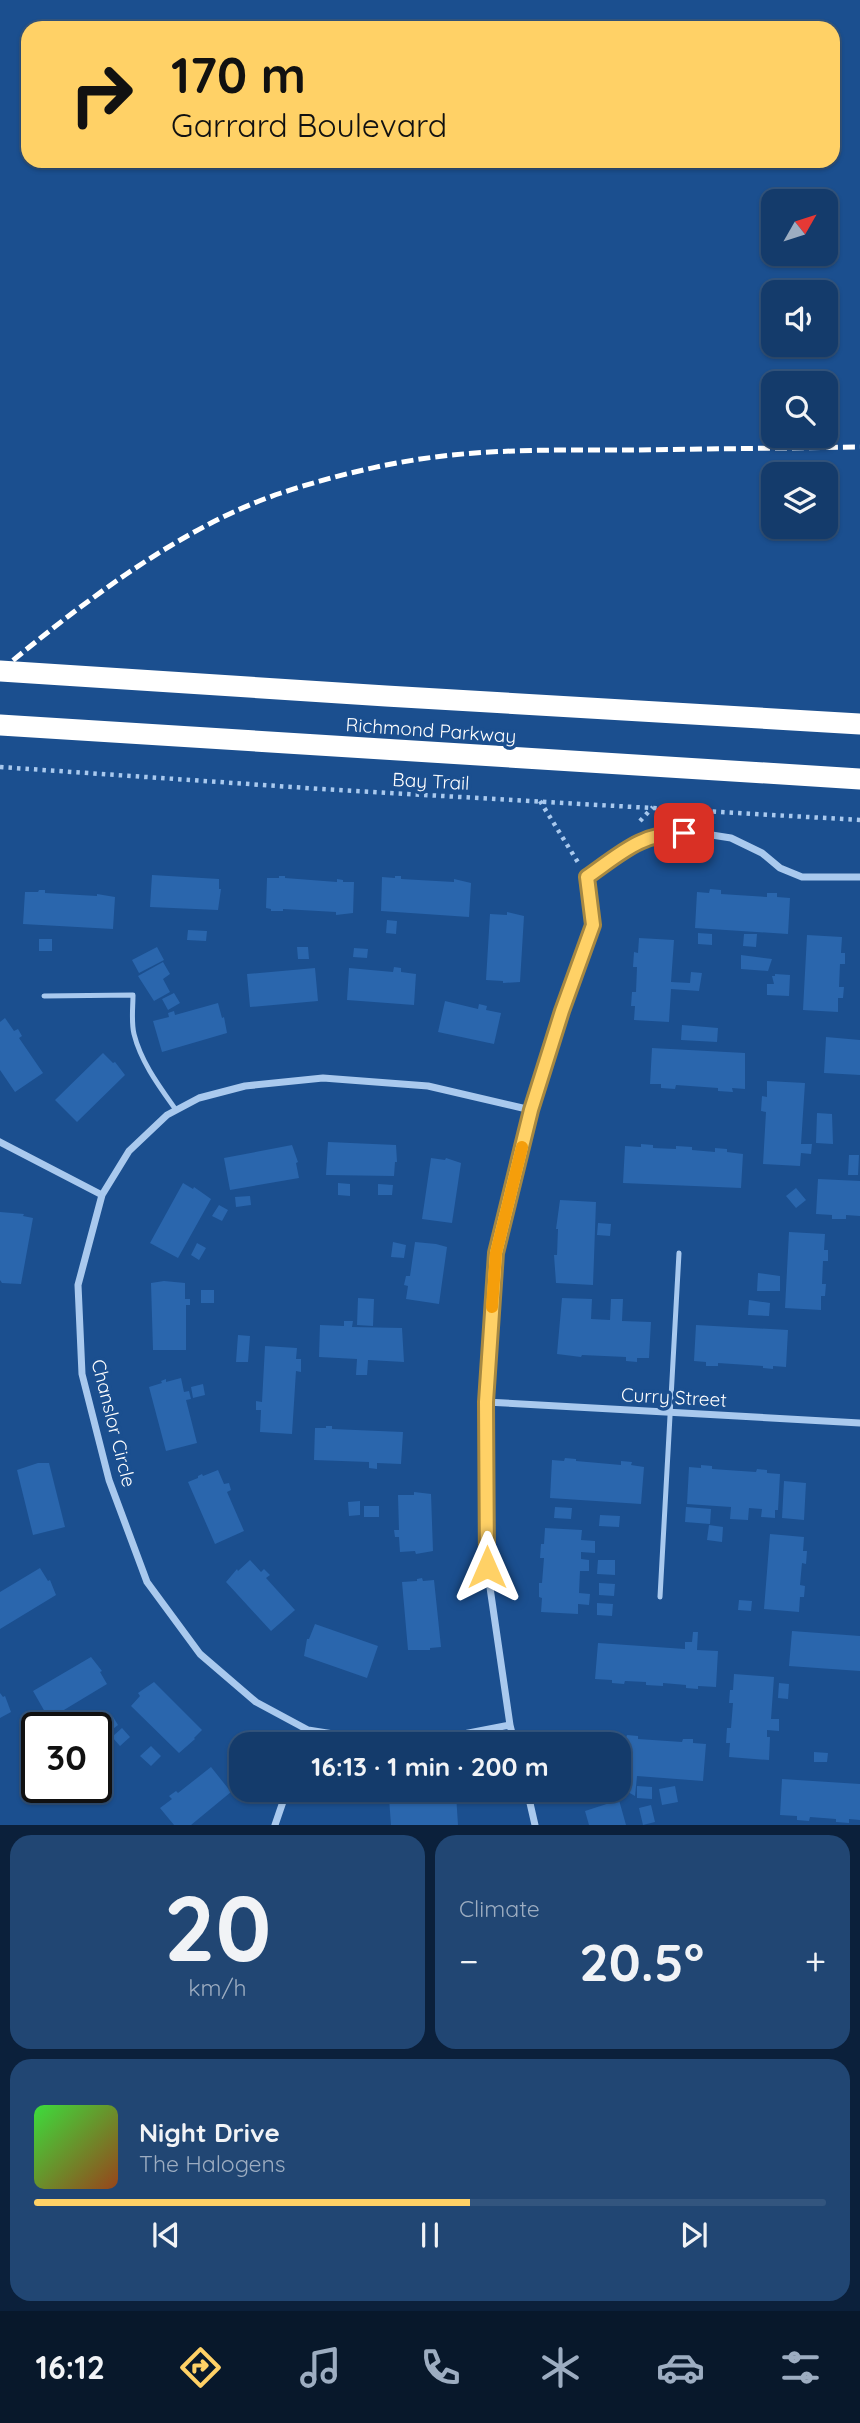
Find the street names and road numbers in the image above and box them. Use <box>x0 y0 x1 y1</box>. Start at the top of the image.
street label: Richmond Parkway <box>345 712 517 748</box>
street label: Bay Trail <box>392 767 470 795</box>
street label: Chanslor Circle <box>87 1357 141 1489</box>
street label: Curry Street <box>621 1382 727 1412</box>

